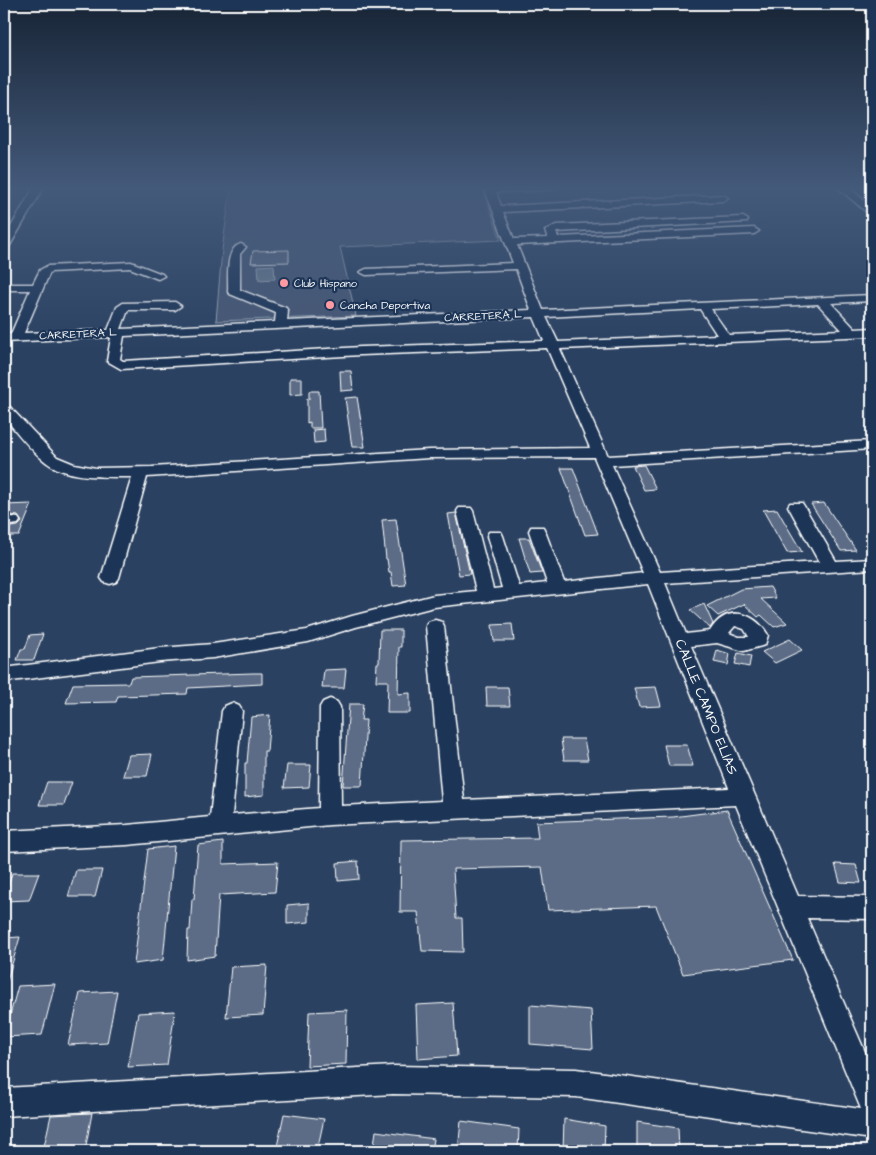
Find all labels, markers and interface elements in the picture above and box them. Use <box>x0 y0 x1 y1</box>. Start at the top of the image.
place label: Club Hispano <box>294 276 358 291</box>
marker: Club Hispano <box>278 277 290 289</box>
place label: Cancha Deportiva <box>340 298 431 313</box>
marker: Cancha Deportiva <box>324 299 336 311</box>
street label: CARRETERA L <box>444 306 522 326</box>
street label: CARRETERA L <box>39 324 117 344</box>
street label: CALLE CAMPO ELÍAS <box>670 636 742 778</box>

